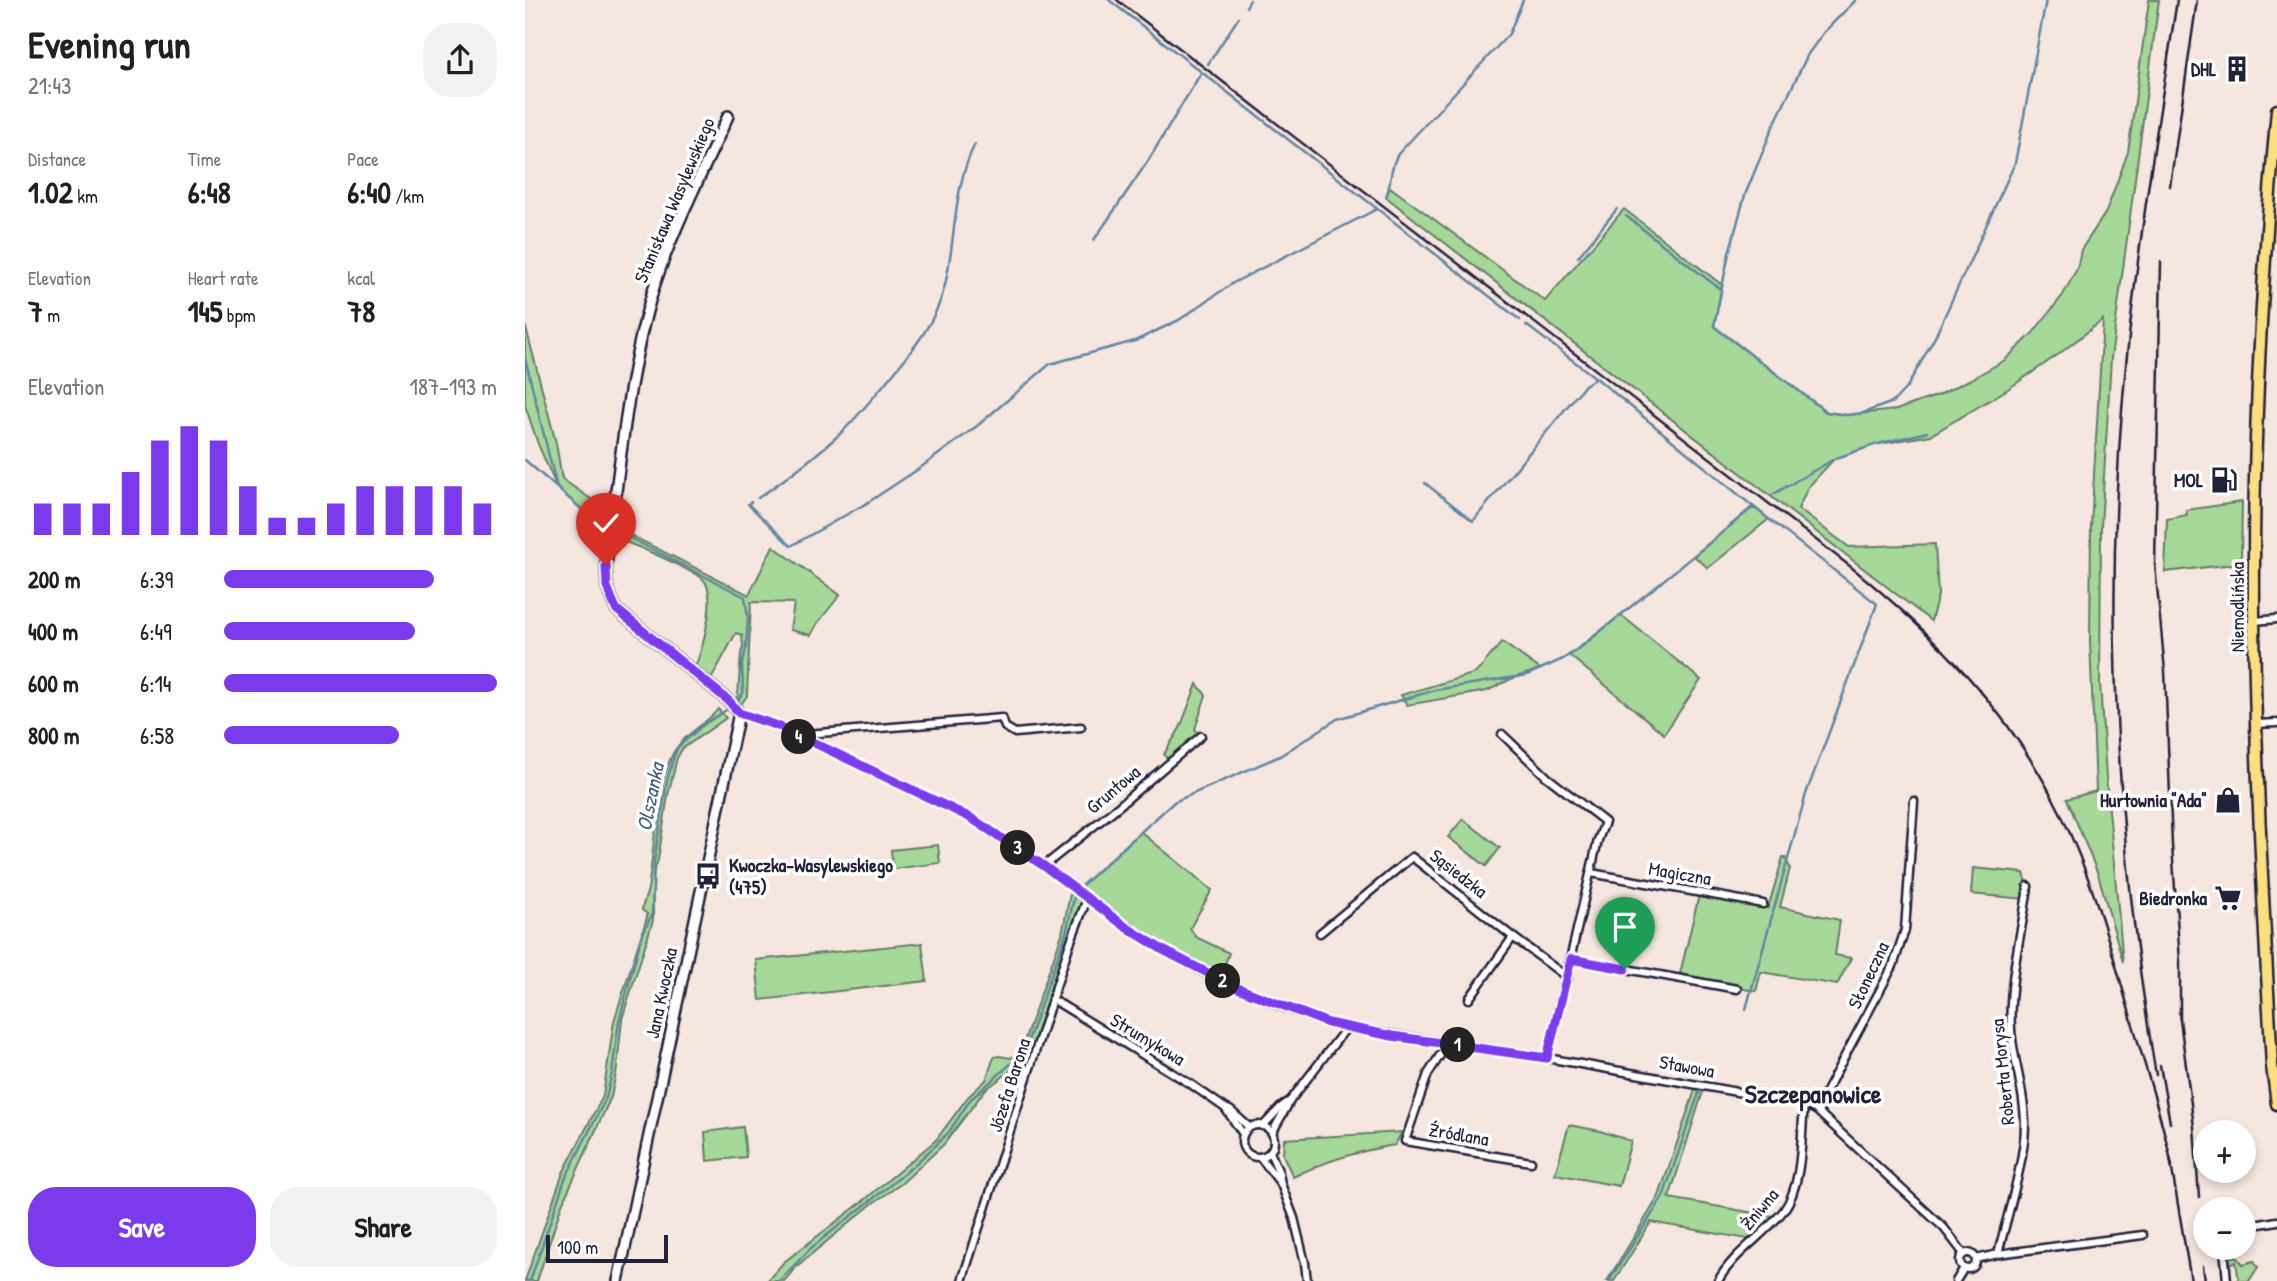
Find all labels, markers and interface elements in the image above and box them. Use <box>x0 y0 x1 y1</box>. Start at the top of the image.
text: Evening run <box>28 18 191 70</box>
button: share <box>423 23 497 97</box>
building icon: DHL <box>2222 54 2252 84</box>
place label: DHL <box>2191 56 2216 82</box>
text: 21:43 <box>28 70 71 101</box>
street label: Stanisława Wasylewskiego <box>627 113 721 287</box>
text: Distance <box>28 146 86 172</box>
text: Time <box>188 146 221 172</box>
text: Pace <box>347 146 379 172</box>
text: 1.02 <box>28 172 73 212</box>
text: 6:48 <box>188 172 231 212</box>
text: 6:40 <box>347 172 391 212</box>
text: km <box>73 183 98 209</box>
text: /km <box>391 183 424 209</box>
text: Elevation <box>28 265 91 291</box>
text: Heart rate <box>188 265 259 291</box>
text: kcal <box>347 265 375 291</box>
text: 7 <box>28 291 43 331</box>
text: 145 <box>188 291 223 331</box>
text: 78 <box>347 291 375 331</box>
text: m <box>43 302 60 328</box>
text: bpm <box>223 302 256 328</box>
text: Elevation <box>28 371 104 402</box>
text: 187–193 m <box>410 371 497 402</box>
fuel station icon: MOL <box>2209 465 2239 495</box>
place label: MOL <box>2174 467 2203 493</box>
pin <box>576 493 636 565</box>
icon: check <box>587 504 625 542</box>
street label: Niemodlińska <box>2224 561 2250 652</box>
text: 200 m <box>28 564 80 595</box>
text: 6:39 <box>140 564 173 595</box>
text: 400 m <box>28 616 78 647</box>
text: 6:49 <box>140 616 172 647</box>
text: 600 m <box>28 668 79 699</box>
text: 6:14 <box>140 668 172 699</box>
text: 800 m <box>28 720 80 751</box>
text: 6:58 <box>140 720 174 751</box>
pin: 4 <box>781 720 817 754</box>
text: 4 <box>795 723 802 749</box>
water label: Olszanka <box>629 758 671 834</box>
street label: Gruntowa <box>1080 758 1146 819</box>
shop icon: Hurtownia "Ada" <box>2213 785 2243 815</box>
place label: Hurtownia "Ada" <box>2100 787 2207 813</box>
pin: 3 <box>1001 830 1035 866</box>
text: 3 <box>1013 834 1022 860</box>
street label: Sąsiedzka <box>1425 842 1494 904</box>
place label: Kwoczka-Wasylewskiego (475) <box>729 852 893 900</box>
street label: Magiczna <box>1647 855 1714 891</box>
bus stop icon: Kwoczka-Wasylewskiego (475) <box>693 861 723 891</box>
supermarket icon: Biedronka <box>2213 883 2243 913</box>
place label: Biedronka <box>2139 885 2208 911</box>
pin <box>1595 897 1655 969</box>
icon: arrive <box>1606 908 1644 946</box>
street label: Słoneczna <box>1841 937 1895 1013</box>
street label: Jana Kwoczka <box>639 945 683 1041</box>
pin: 2 <box>1205 964 1241 998</box>
text: 2 <box>1218 967 1227 993</box>
street label: Strumykowa <box>1106 1007 1191 1072</box>
street label: Roberta Morysa <box>1983 1017 2020 1126</box>
pin: 1 <box>1441 1028 1475 1062</box>
text: 1 <box>1454 1031 1461 1057</box>
street label: Józefa Barona <box>982 1034 1037 1135</box>
street label: Stawowa <box>1657 1048 1717 1084</box>
district label: Szczepanowice <box>1745 1076 1882 1112</box>
street label: Źródlana <box>1427 1116 1492 1152</box>
map controls <box>2193 1120 2256 1260</box>
button: + <box>2193 1120 2256 1183</box>
street label: Żniwna <box>1734 1182 1785 1235</box>
button: Save <box>28 1187 256 1267</box>
button: Share <box>270 1187 497 1267</box>
button: − <box>2193 1197 2256 1260</box>
scale bar <box>546 1232 669 1264</box>
text: 100 m <box>557 1234 598 1260</box>

